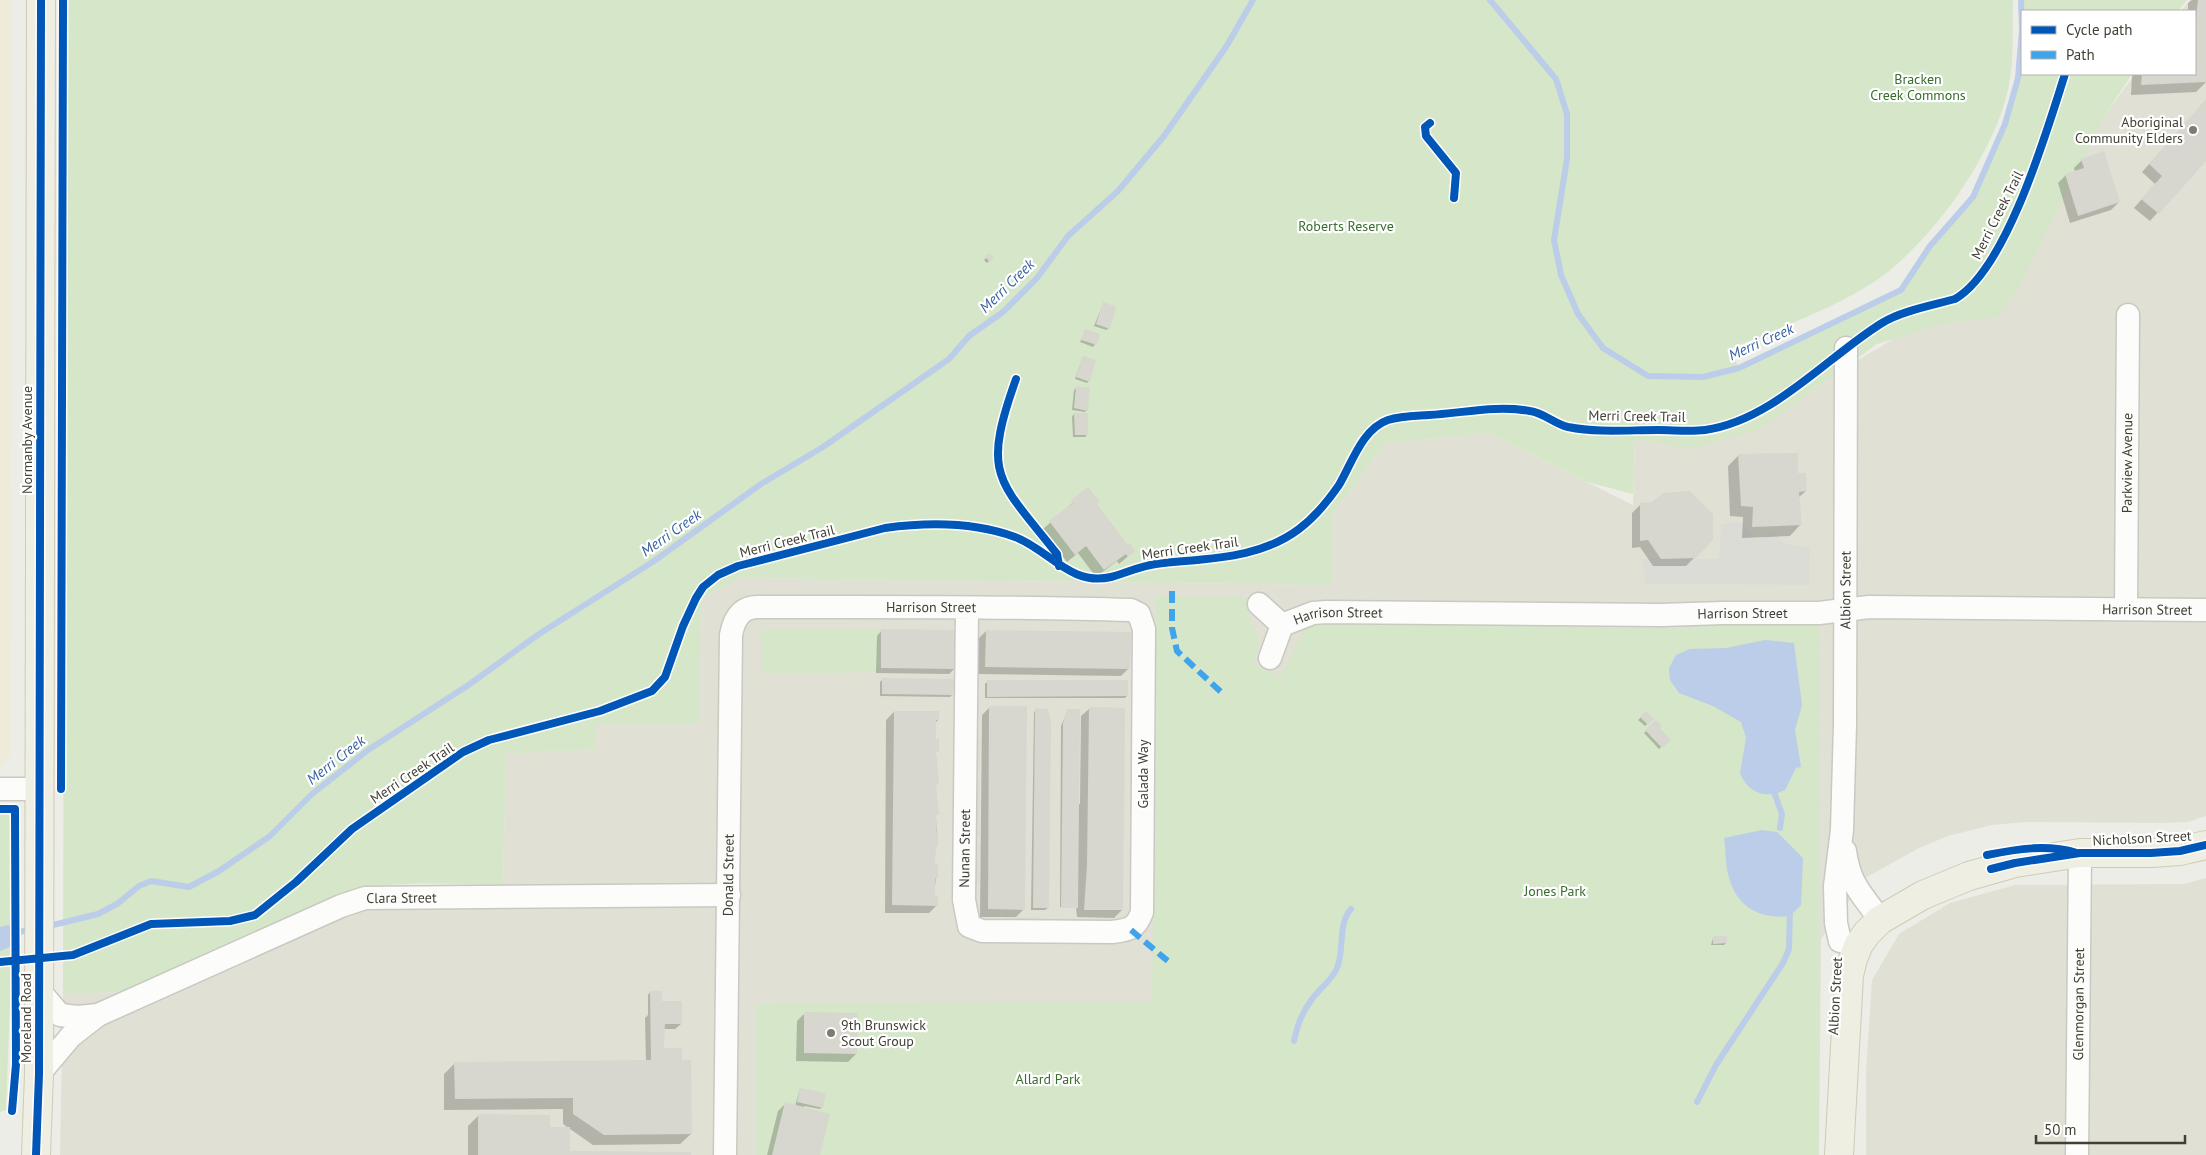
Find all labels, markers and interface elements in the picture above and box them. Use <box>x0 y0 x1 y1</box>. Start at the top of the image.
legend <box>2021 10 2196 75</box>
text: Cycle path <box>2066 20 2132 39</box>
text: Path <box>2066 45 2095 64</box>
park label: Bracken Creek Commons <box>1870 70 1966 104</box>
place label: Aboriginal Community Elders <box>2075 113 2183 147</box>
marker: Aboriginal Community Elders <box>2187 124 2199 136</box>
street label: Merri Creek Trail <box>1967 168 2027 262</box>
park label: Roberts Reserve <box>1298 217 1394 235</box>
water label: Merri Creek <box>975 254 1039 317</box>
water label: Merri Creek <box>1725 318 1797 364</box>
street label: Normanby Avenue <box>18 386 36 494</box>
street label: Merri Creek Trail <box>1588 406 1686 426</box>
street label: Parkview Avenue <box>2118 413 2136 513</box>
water label: Merri Creek <box>637 504 706 560</box>
street label: Merri Creek Trail <box>738 521 836 561</box>
street label: Merri Creek Trail <box>1141 532 1239 564</box>
street label: Albion Street <box>1836 550 1854 629</box>
street label: Harrison Street <box>886 598 977 616</box>
street label: Harrison Street <box>2102 600 2193 619</box>
street label: Harrison Street <box>1291 603 1383 629</box>
street label: Harrison Street <box>1697 604 1788 623</box>
water label: Merri Creek <box>303 730 370 788</box>
street label: Merri Creek Trail <box>367 738 457 808</box>
street label: Galada Way <box>1134 739 1152 808</box>
street label: Nunan Street <box>955 808 974 888</box>
street label: Nicholson Street <box>2092 826 2192 850</box>
street label: Donald Street <box>719 833 738 916</box>
park label: Jones Park <box>1523 882 1586 900</box>
street label: Clara Street <box>366 888 437 907</box>
street label: Glenmorgan Street <box>2069 947 2088 1061</box>
street label: Albion Street <box>1824 956 1846 1036</box>
street label: Moreland Road <box>17 973 35 1063</box>
place label: 9th Brunswick Scout Group <box>841 1016 926 1050</box>
marker: 9th Brunswick Scout Group <box>825 1027 837 1039</box>
park label: Allard Park <box>1015 1070 1081 1088</box>
scale bar <box>2036 1112 2185 1144</box>
text: 50 m <box>2044 1120 2077 1139</box>

